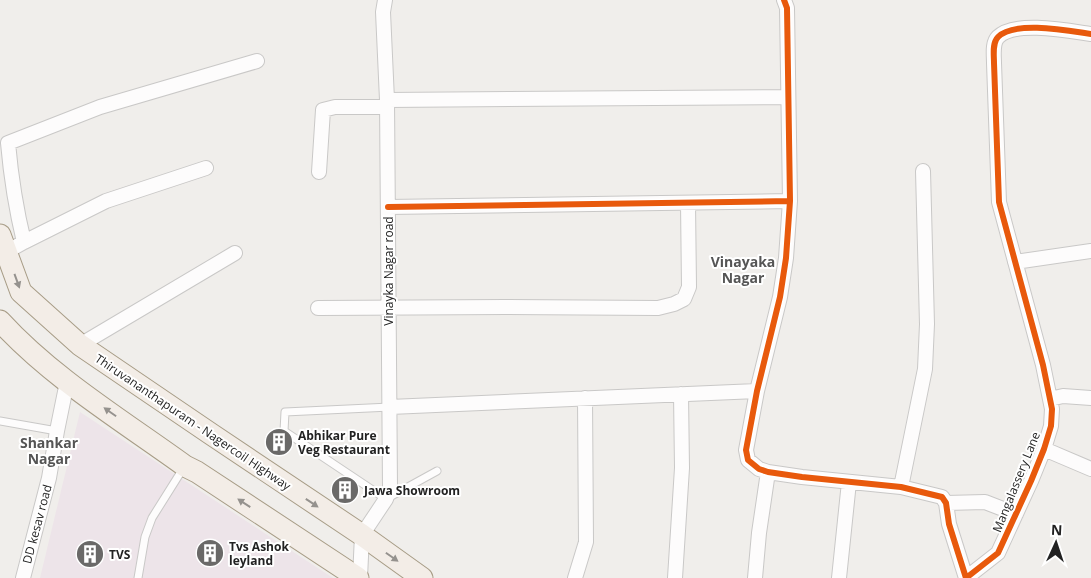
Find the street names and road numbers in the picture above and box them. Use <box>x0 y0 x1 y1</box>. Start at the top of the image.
street label: Vinayka Nagar road <box>380 216 397 326</box>
street label: Thiruvananthapuram - Nagercoil Highway <box>92 350 295 495</box>
street label: Mangalassery Lane <box>988 429 1044 535</box>
street label: DD kesav road <box>18 483 56 565</box>

